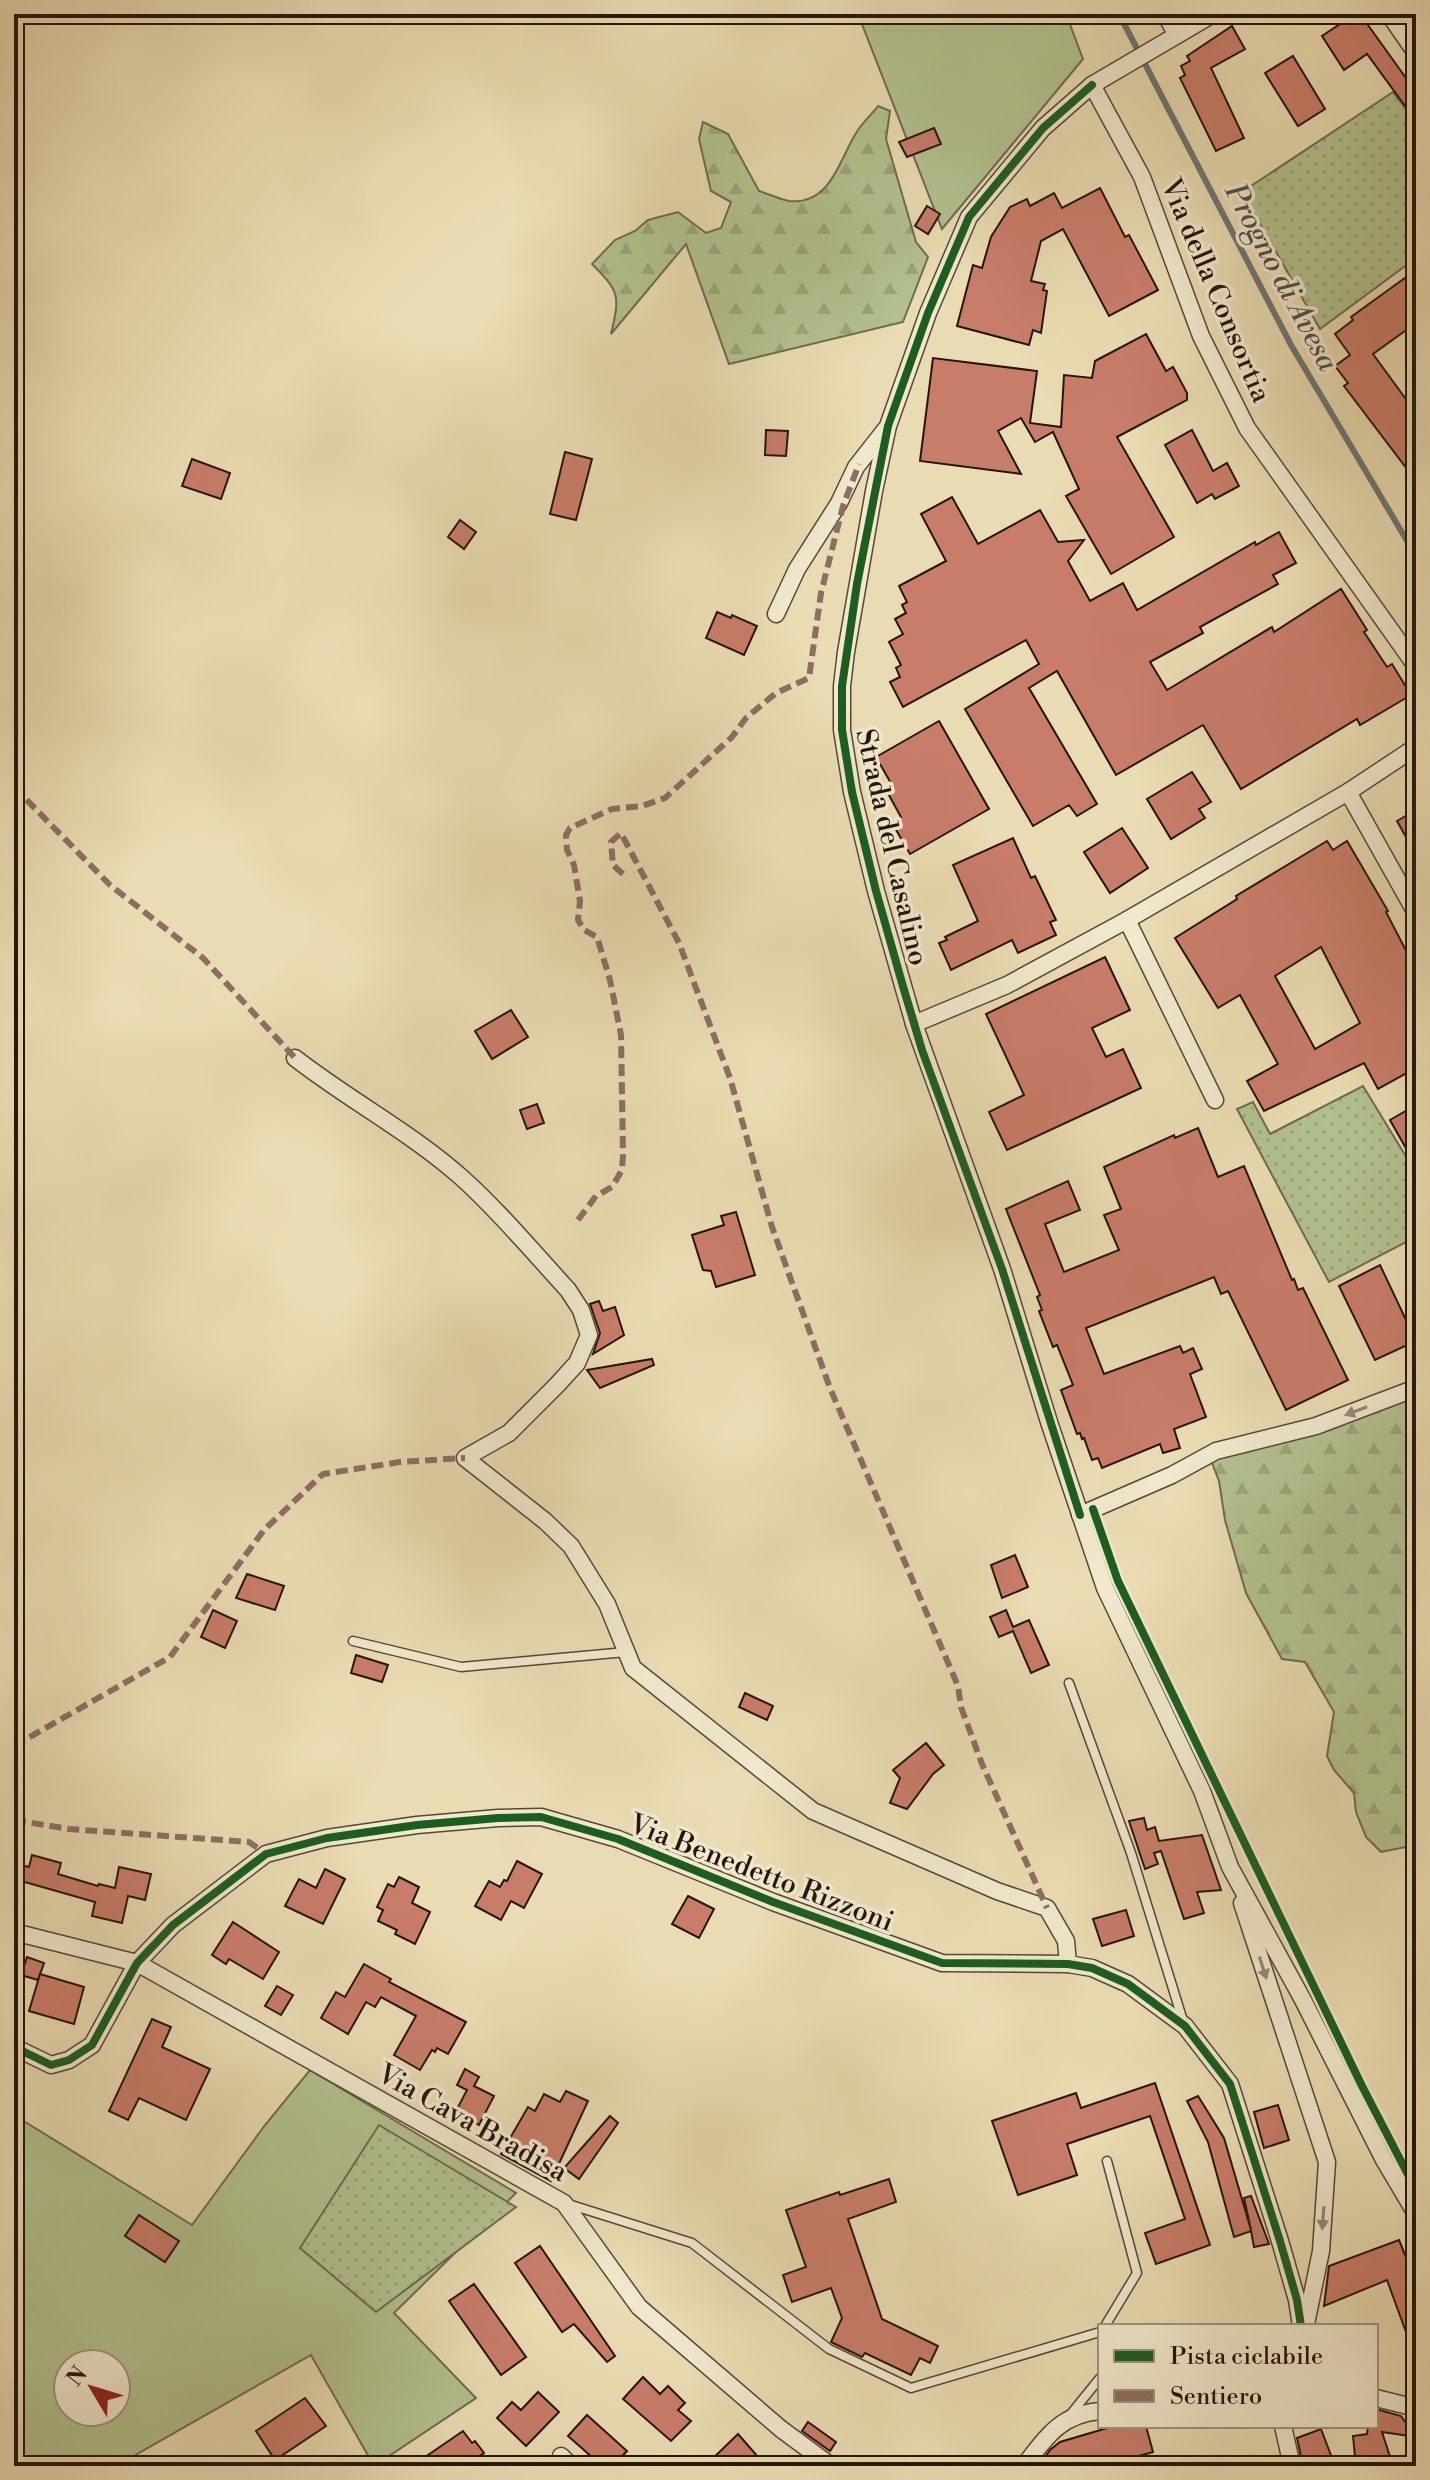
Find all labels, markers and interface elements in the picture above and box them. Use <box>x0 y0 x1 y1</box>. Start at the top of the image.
street label: Via della Consortia <box>1152 172 1279 409</box>
water label: Progno di Avesa <box>1215 176 1347 378</box>
street label: Strada del Casalino <box>847 726 936 969</box>
one-way arrow <box>1344 1405 1368 1418</box>
street label: Via Benedetto Rizzoni <box>623 1806 899 1940</box>
one-way arrow <box>1257 1956 1270 1980</box>
street label: Via Cava Bradisa <box>370 2056 574 2190</box>
one-way arrow <box>1316 2206 1329 2231</box>
legend <box>1098 2324 1378 2428</box>
text: Pista ciclabile <box>1170 2342 1323 2372</box>
north arrow <box>52 2348 132 2428</box>
text: N <box>61 2361 94 2392</box>
text: Sentiero <box>1170 2382 1262 2412</box>

